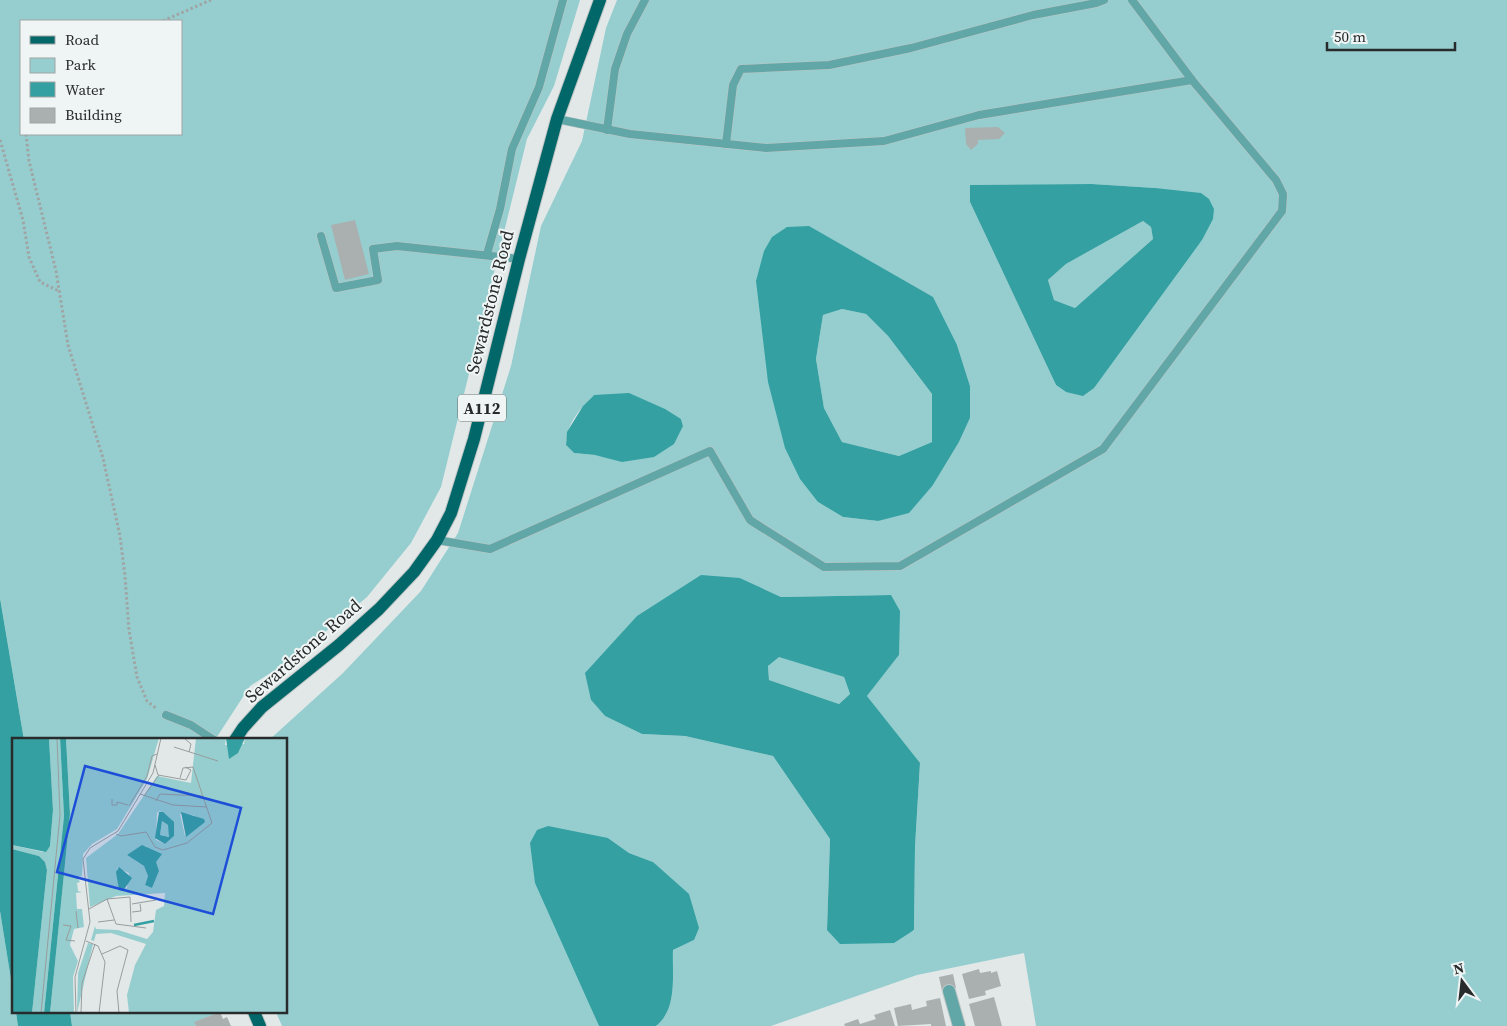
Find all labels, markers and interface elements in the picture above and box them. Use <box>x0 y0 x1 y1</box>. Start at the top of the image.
legend <box>20 20 182 135</box>
scale bar <box>1327 20 1454 52</box>
text: 50 m <box>1334 26 1366 47</box>
text: Road <box>65 29 99 50</box>
text: Park <box>65 54 97 75</box>
text: Water <box>65 79 106 100</box>
text: Building <box>65 104 122 125</box>
street label: Sewardstone Road <box>460 228 519 376</box>
road number: A112 <box>458 394 506 422</box>
street label: Sewardstone Road <box>239 593 366 708</box>
inset map <box>12 738 288 1014</box>
north arrow <box>1437 956 1487 1006</box>
text: N <box>1451 957 1466 979</box>

